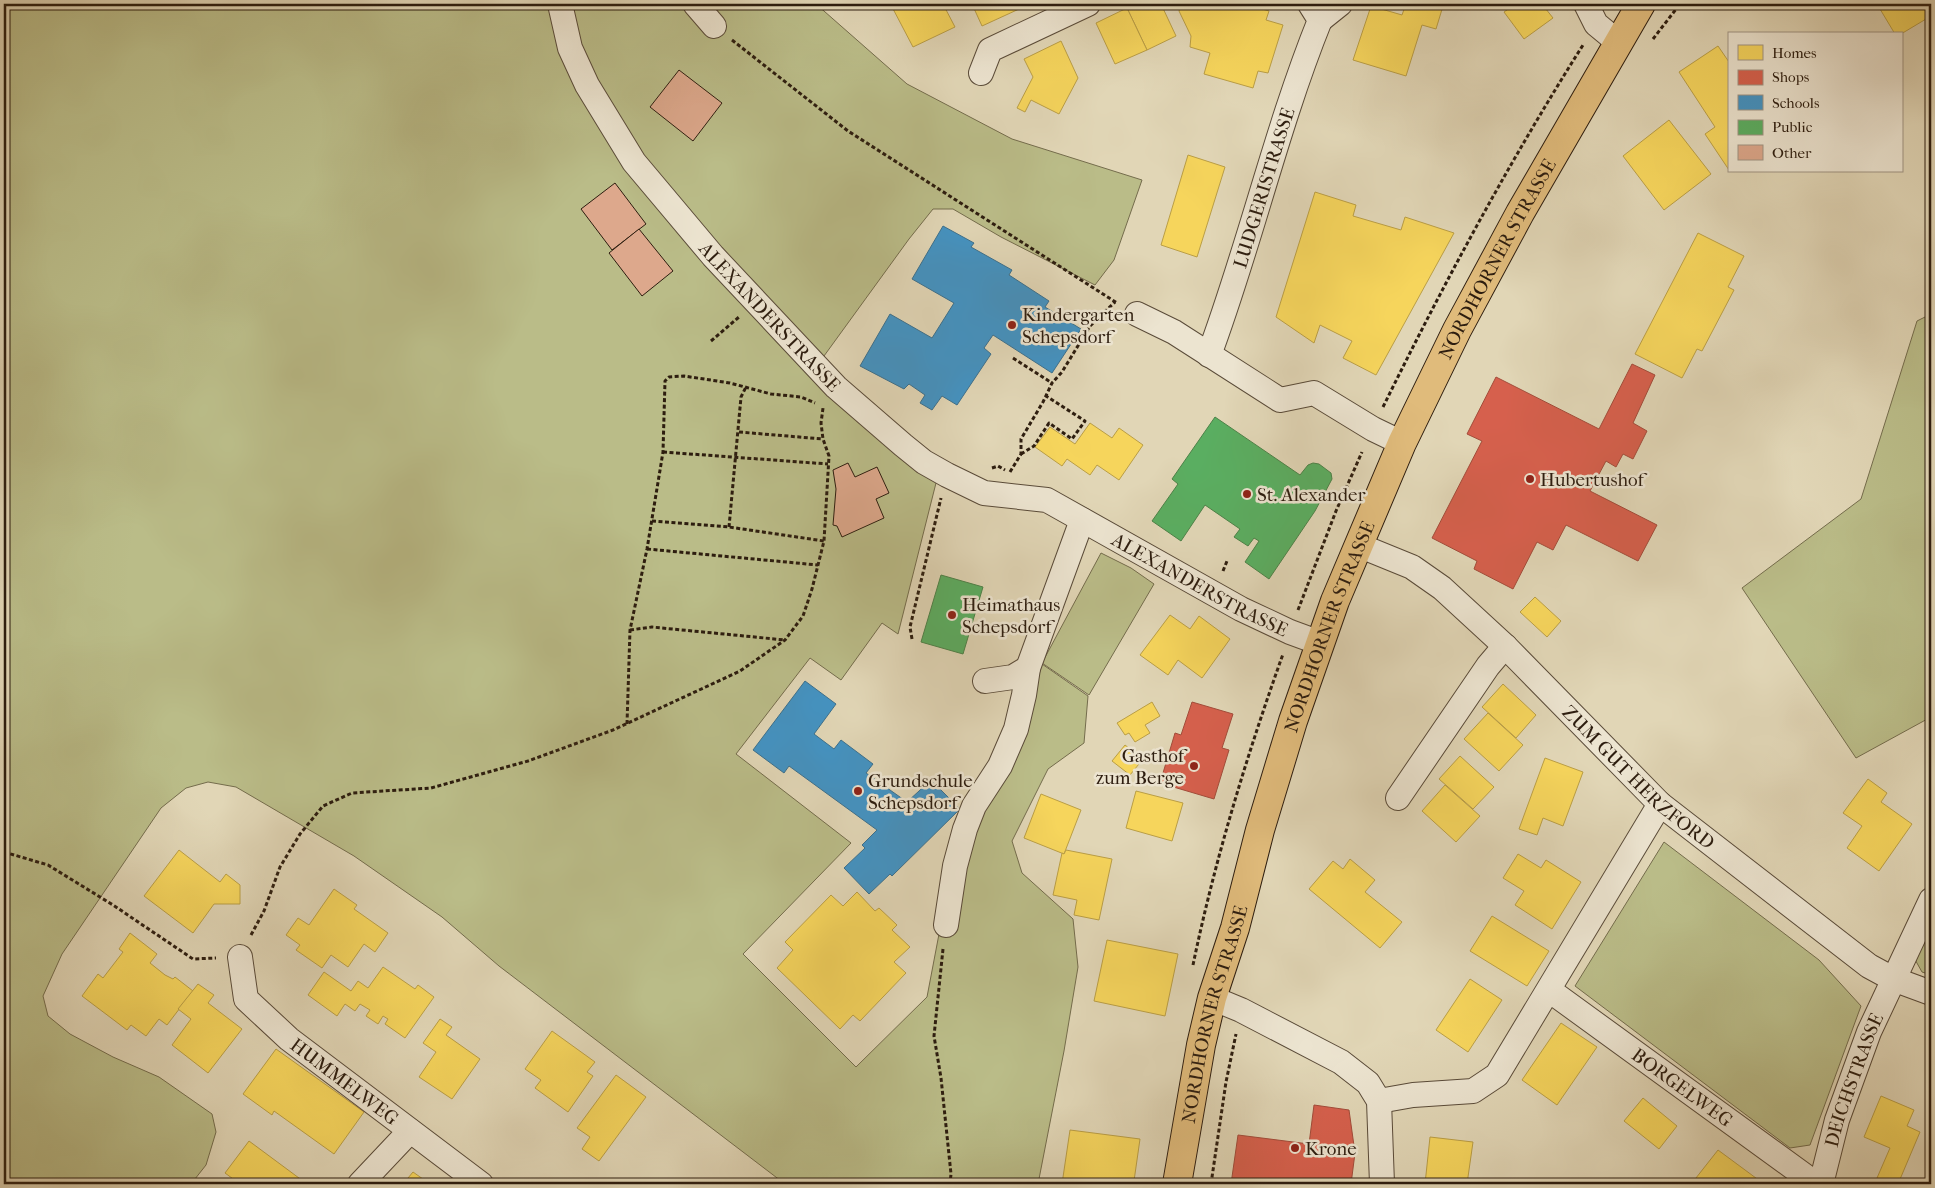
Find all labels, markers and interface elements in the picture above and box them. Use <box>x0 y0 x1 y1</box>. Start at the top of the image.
legend <box>1728 32 1902 172</box>
text: Homes <box>1772 44 1817 62</box>
text: Shops <box>1772 68 1810 86</box>
text: Schools <box>1772 94 1820 112</box>
street label: LUDGERISTRASSE <box>1229 105 1300 271</box>
text: Public <box>1772 118 1813 136</box>
text: Other <box>1772 144 1812 162</box>
street label: NORDHORNER STRASSE <box>1435 155 1561 363</box>
street label: ALEXANDERSTRASSE <box>693 237 845 397</box>
place label: Kindergarten Schepsdorf <box>1022 304 1134 348</box>
marker: Kindergarten Schepsdorf <box>1006 319 1018 331</box>
place label: Hubertushof <box>1540 469 1648 491</box>
marker: Hubertushof <box>1524 473 1536 485</box>
place label: St. Alexander <box>1257 484 1366 506</box>
marker: St. Alexander <box>1241 488 1253 500</box>
street label: NORDHORNER STRASSE <box>1280 518 1380 735</box>
street label: ALEXANDERSTRASSE <box>1107 528 1291 642</box>
place label: Heimathaus Schepsdorf <box>962 594 1060 638</box>
marker: Heimathaus Schepsdorf <box>946 609 958 621</box>
street label: ZUM GUT HERZFORD <box>1557 701 1719 854</box>
place label: Gasthof zum Berge <box>1096 745 1188 789</box>
marker: Gasthof zum Berge <box>1188 760 1200 772</box>
place label: Grundschule Schepsdorf <box>868 770 973 814</box>
marker: Grundschule Schepsdorf <box>852 785 864 797</box>
street label: NORDHORNER STRASSE <box>1178 903 1252 1125</box>
street label: DEICHSTRASSE <box>1821 1009 1888 1150</box>
street label: HUMMELWEG <box>286 1034 403 1130</box>
street label: BORGELWEG <box>1627 1044 1737 1132</box>
place label: Krone <box>1305 1138 1357 1160</box>
marker: Krone <box>1289 1142 1301 1154</box>

